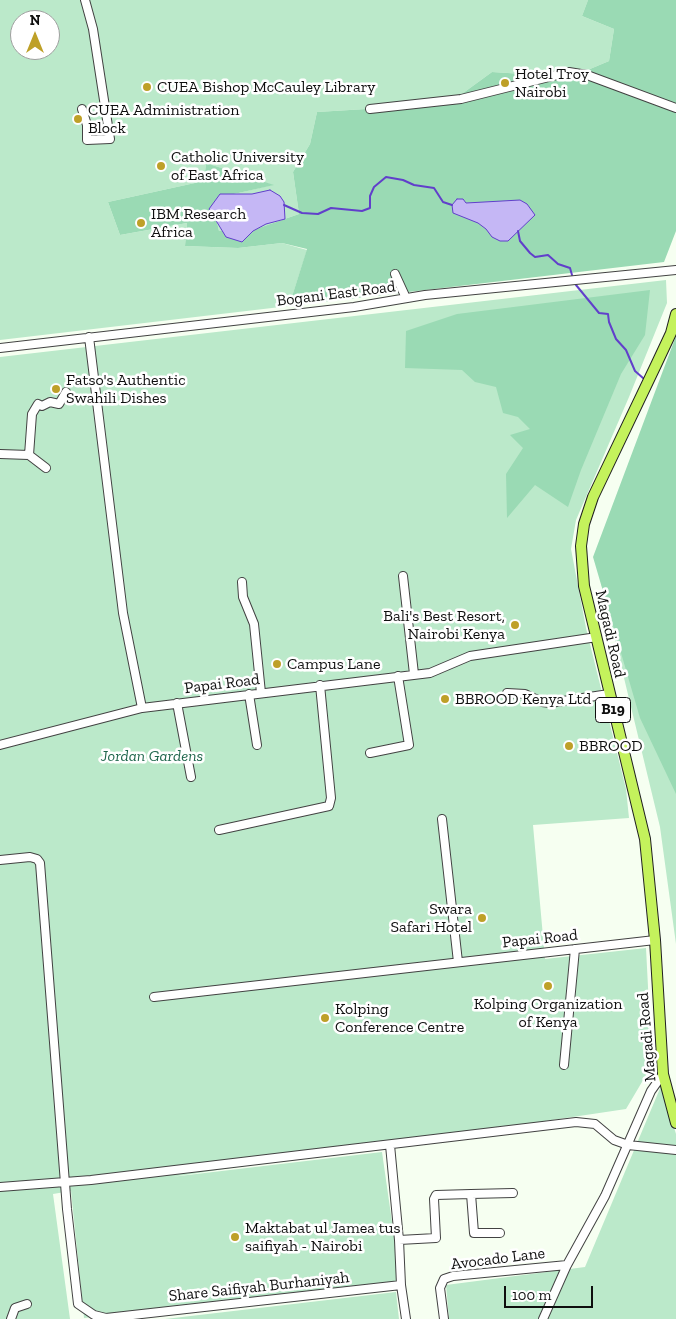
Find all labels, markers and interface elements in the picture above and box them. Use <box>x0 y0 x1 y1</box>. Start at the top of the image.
north arrow <box>10 10 60 60</box>
text: N <box>30 12 40 29</box>
place label: Hotel Troy Nairobi <box>515 64 589 102</box>
place label: CUEA Bishop McCauley Library <box>157 77 376 97</box>
marker: Hotel Troy Nairobi <box>499 77 511 89</box>
marker: CUEA Bishop McCauley Library <box>141 81 153 93</box>
place label: CUEA Administration Block <box>88 100 239 138</box>
marker: CUEA Administration Block <box>72 113 84 125</box>
place label: Catholic University of East Africa <box>171 147 304 185</box>
marker: Catholic University of East Africa <box>155 160 167 172</box>
place label: IBM Research Africa <box>151 204 246 242</box>
marker: IBM Research Africa <box>135 217 147 229</box>
street label: Bogani East Road <box>275 277 397 311</box>
place label: Fatso's Authentic Swahili Dishes <box>66 370 186 408</box>
marker: Fatso's Authentic Swahili Dishes <box>50 383 62 395</box>
street label: Magadi Road <box>591 588 629 680</box>
place label: Bali's Best Resort, Nairobi Kenya <box>383 606 505 644</box>
marker: Bali's Best Resort, Nairobi Kenya <box>509 619 521 631</box>
place label: Campus Lane <box>287 654 380 674</box>
marker: Campus Lane <box>271 658 283 670</box>
street label: Papai Road <box>183 670 261 698</box>
place label: BBROOD Kenya Ltd <box>455 689 591 709</box>
marker: BBROOD Kenya Ltd <box>439 693 451 705</box>
road number: B19 <box>596 698 630 722</box>
place label: BBROOD <box>579 736 642 756</box>
marker: BBROOD <box>563 740 575 752</box>
park label: Jordan Gardens <box>101 746 203 766</box>
place label: Swara Safari Hotel <box>390 899 472 937</box>
marker: Swara Safari Hotel <box>476 912 488 924</box>
street label: Papai Road <box>501 925 579 953</box>
marker: Kolping Organization of Kenya <box>542 980 554 992</box>
street label: Magadi Road <box>634 992 660 1082</box>
place label: Kolping Organization of Kenya <box>474 994 622 1032</box>
place label: Kolping Conference Centre <box>335 999 464 1037</box>
marker: Kolping Conference Centre <box>319 1012 331 1024</box>
place label: Maktabat ul Jamea tus saifiyah - Nairobi <box>245 1218 401 1256</box>
marker: Maktabat ul Jamea tus saifiyah - Nairobi <box>229 1231 241 1243</box>
street label: Avocado Lane <box>450 1244 546 1274</box>
street label: Share Saifiyah Burhaniyah <box>168 1268 350 1306</box>
scale bar <box>506 1276 595 1308</box>
text: 100 m <box>512 1286 551 1304</box>

